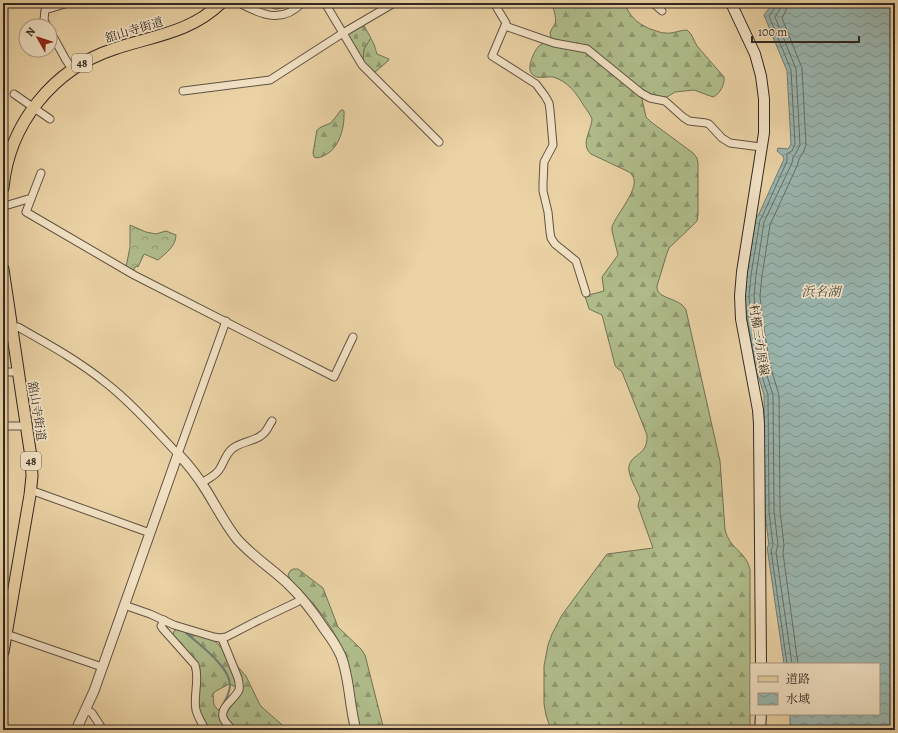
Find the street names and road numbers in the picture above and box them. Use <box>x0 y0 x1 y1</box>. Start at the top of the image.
street label: 舘山寺街道 <box>103 14 165 46</box>
road number: 48 <box>72 54 92 72</box>
street label: 村櫛三方原線 <box>745 303 773 377</box>
street label: 舘山寺街道 <box>24 380 50 442</box>
road number: 48 <box>21 452 41 470</box>

